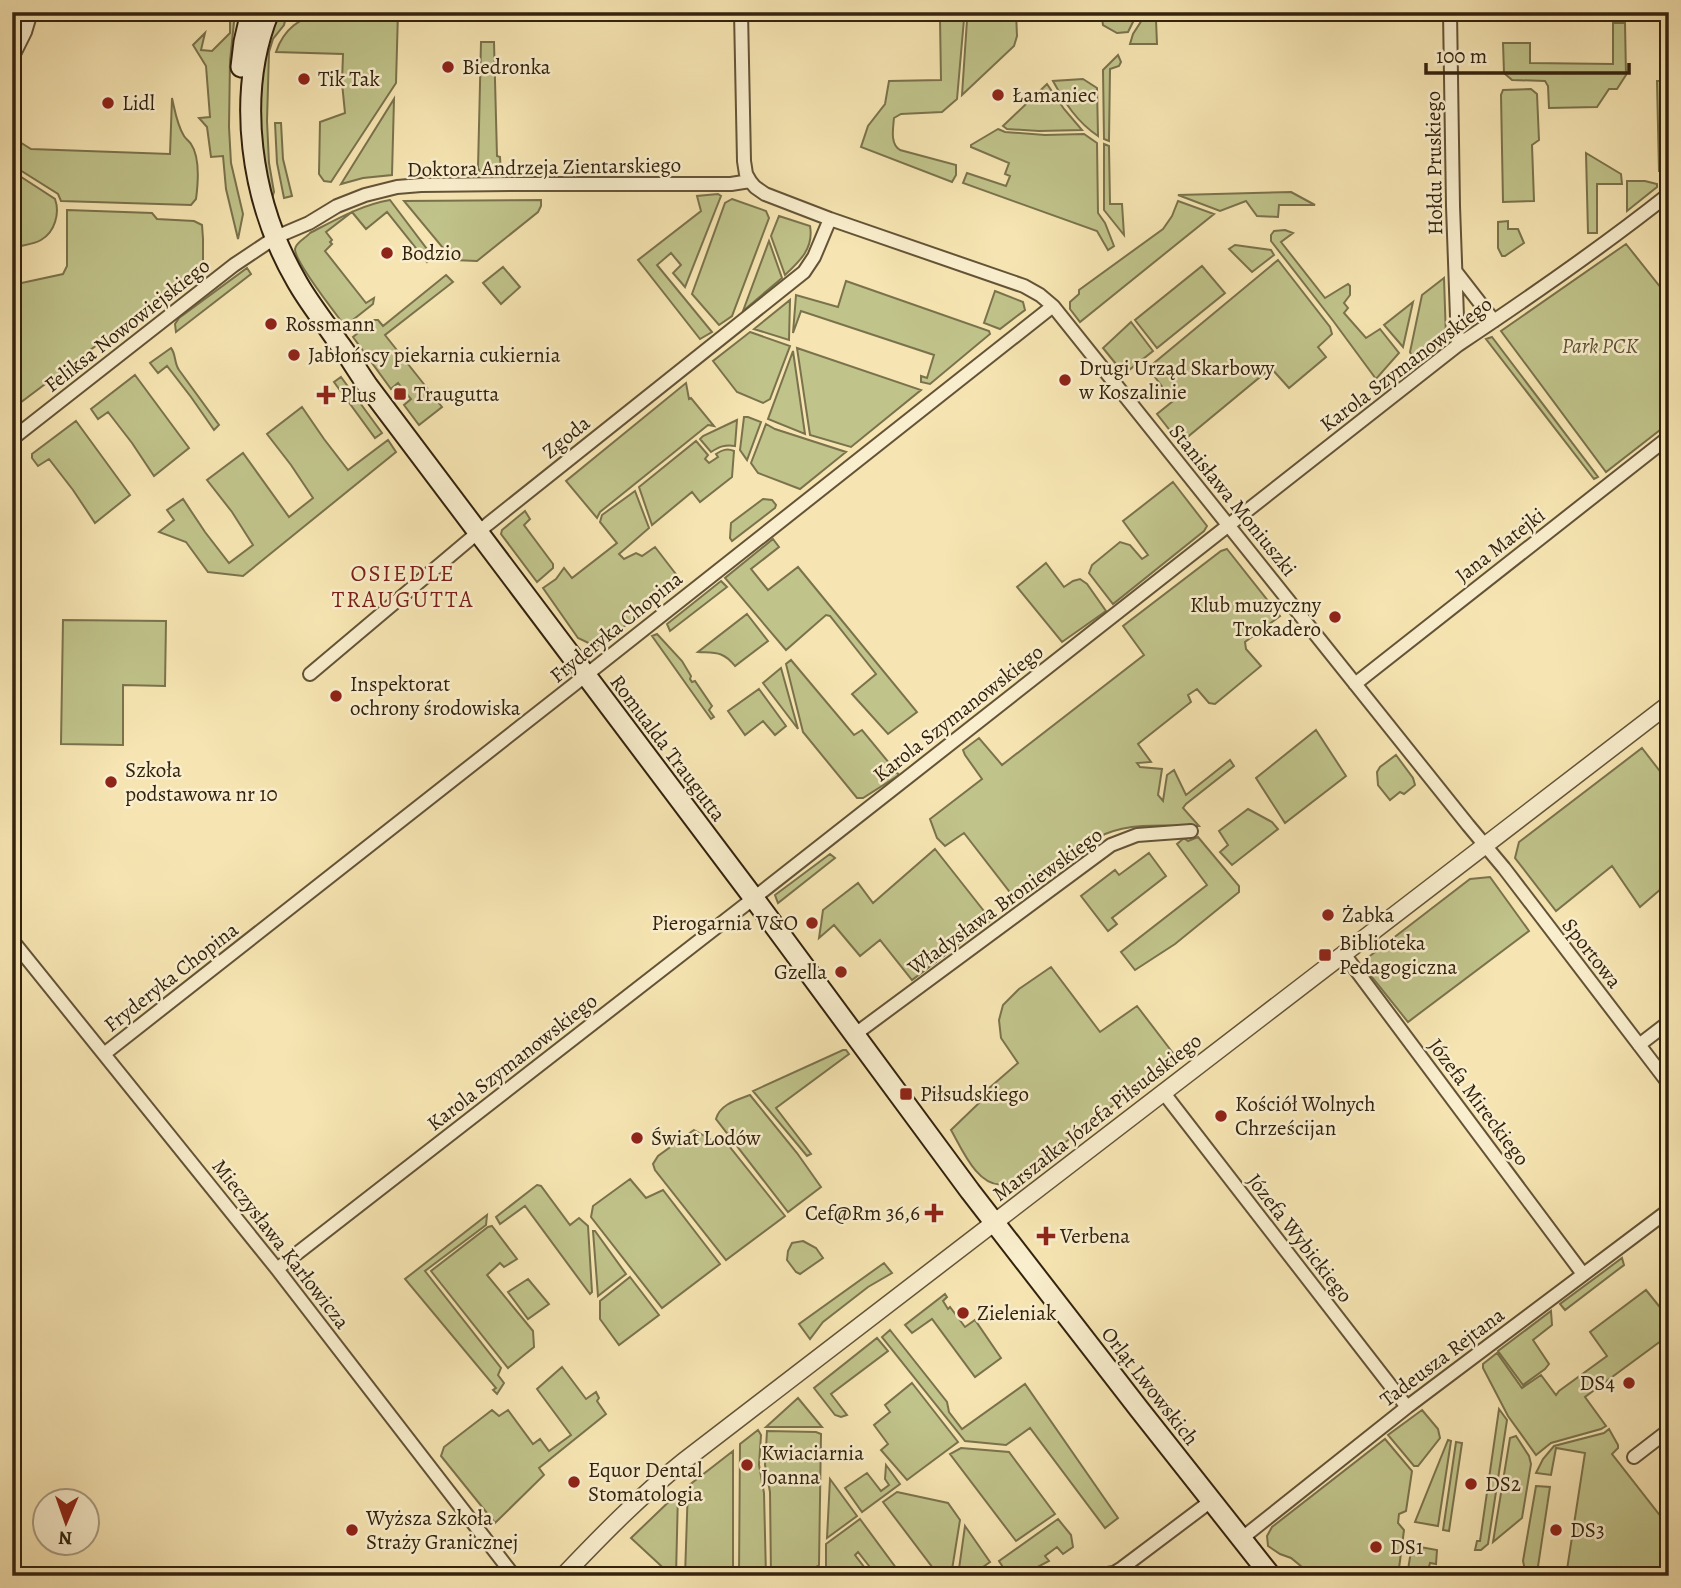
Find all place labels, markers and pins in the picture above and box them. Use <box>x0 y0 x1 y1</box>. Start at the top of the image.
place label: Biedronka <box>462 53 551 81</box>
marker: Biedronka <box>440 59 456 75</box>
place label: Tik Tak <box>318 65 381 93</box>
marker: Tik Tak <box>296 71 312 87</box>
place label: Łamaniec <box>1012 81 1096 109</box>
marker: Łamaniec <box>990 87 1006 103</box>
place label: Lidl <box>122 89 155 117</box>
marker: Lidl <box>100 95 116 111</box>
place label: Bodzio <box>401 239 461 267</box>
marker: Bodzio <box>379 245 395 261</box>
place label: Rossmann <box>285 310 375 338</box>
marker: Rossmann <box>263 316 279 332</box>
place label: Jabłońscy piekarnia cukiernia <box>308 341 561 369</box>
marker: Jabłońscy piekarnia cukiernia <box>286 347 302 363</box>
place label: Drugi Urząd Skarbowy w Koszalinie <box>1078 354 1275 406</box>
marker: Drugi Urząd Skarbowy w Koszalinie <box>1057 372 1073 388</box>
place label: Traugutta <box>414 380 500 408</box>
place label: Plus <box>340 381 377 409</box>
marker: Traugutta <box>392 386 408 402</box>
marker: Plus <box>318 387 334 403</box>
place label: Klub muzyczny Trokadero <box>1190 591 1322 643</box>
marker: Klub muzyczny Trokadero <box>1327 609 1343 625</box>
place label: Inspektorat ochrony środowiska <box>350 670 521 722</box>
marker: Inspektorat ochrony środowiska <box>328 688 344 704</box>
place label: Szkoła podstawowa nr 10 <box>125 756 278 808</box>
marker: Szkoła podstawowa nr 10 <box>103 774 119 790</box>
place label: Żabka <box>1342 901 1394 929</box>
marker: Żabka <box>1320 907 1336 923</box>
place label: Pierogarnia V&O <box>652 909 798 937</box>
marker: Pierogarnia V&O <box>804 915 820 931</box>
place label: Biblioteka Pedagogiczna <box>1339 929 1458 981</box>
marker: Biblioteka Pedagogiczna <box>1317 947 1333 963</box>
place label: Gzella <box>774 958 827 986</box>
marker: Gzella <box>833 964 849 980</box>
place label: Piłsudskiego <box>920 1080 1029 1108</box>
marker: Piłsudskiego <box>898 1086 914 1102</box>
place label: Kościół Wolnych Chrześcijan <box>1235 1090 1375 1142</box>
marker: Kościół Wolnych Chrześcijan <box>1213 1108 1229 1124</box>
place label: Świat Lodów <box>651 1124 761 1152</box>
marker: Świat Lodów <box>629 1130 645 1146</box>
place label: Cef@Rm 36,6 <box>805 1199 920 1227</box>
marker: Cef@Rm 36,6 <box>926 1205 942 1221</box>
place label: Verbena <box>1059 1222 1130 1250</box>
marker: Verbena <box>1038 1228 1054 1244</box>
place label: Zieleniak <box>977 1299 1057 1327</box>
marker: Zieleniak <box>955 1305 971 1321</box>
place label: DS4 <box>1580 1369 1615 1397</box>
marker: DS4 <box>1621 1375 1637 1391</box>
place label: Kwiaciarnia Joanna <box>761 1439 864 1491</box>
place label: Equor Dental Stomatologia <box>588 1456 703 1508</box>
marker: Kwiaciarnia Joanna <box>739 1457 755 1473</box>
place label: DS2 <box>1485 1470 1521 1498</box>
marker: Equor Dental Stomatologia <box>566 1474 582 1490</box>
marker: DS2 <box>1463 1476 1479 1492</box>
place label: Wyższa Szkoła Straży Granicznej <box>365 1504 518 1556</box>
place label: DS3 <box>1570 1516 1605 1544</box>
marker: Wyższa Szkoła Straży Granicznej <box>344 1522 360 1538</box>
marker: DS3 <box>1548 1522 1564 1538</box>
place label: DS1 <box>1390 1533 1423 1561</box>
marker: DS1 <box>1368 1539 1384 1555</box>

